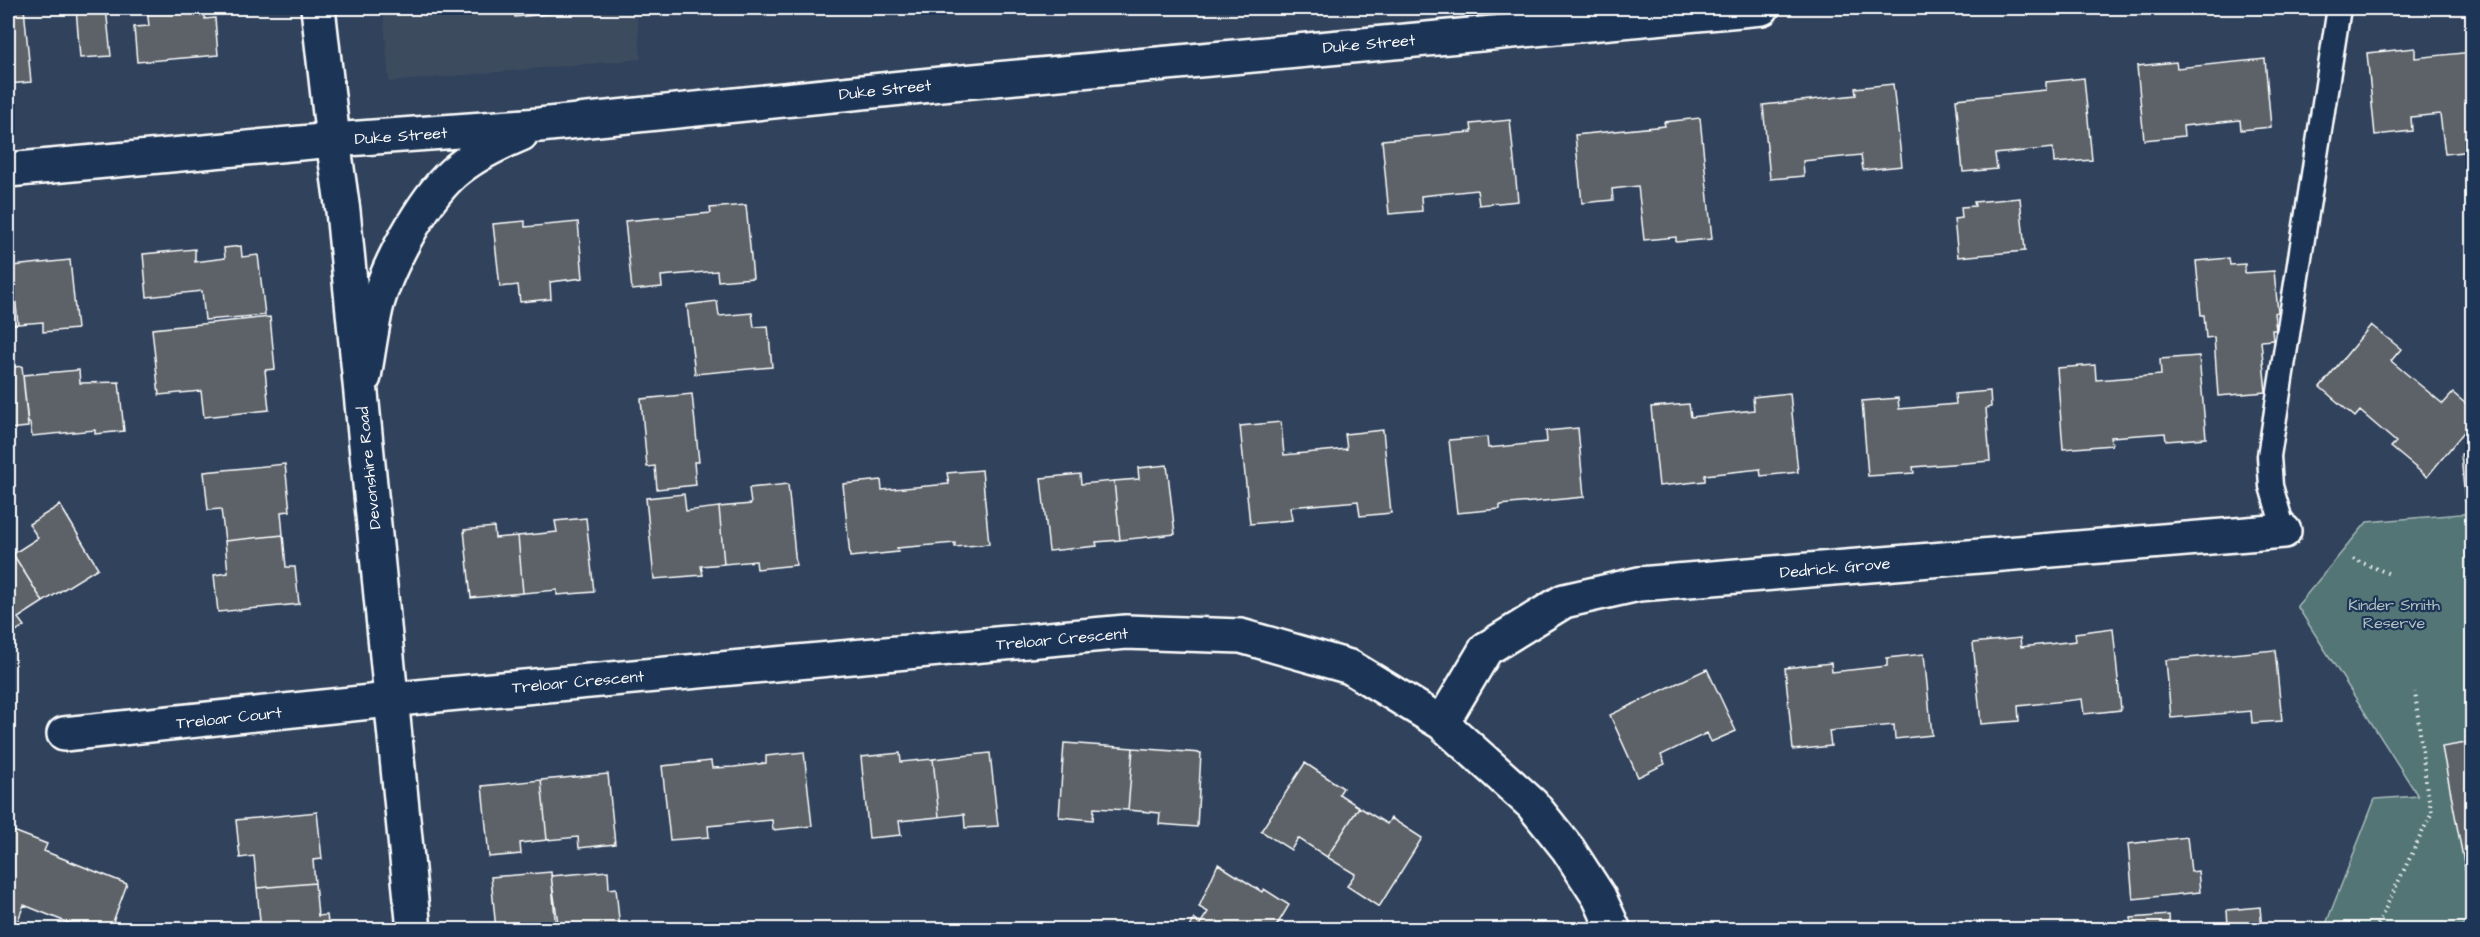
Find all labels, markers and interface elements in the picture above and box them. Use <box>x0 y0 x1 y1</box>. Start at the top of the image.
street label: Duke Street <box>1322 29 1417 59</box>
street label: Duke Street <box>838 74 933 106</box>
street label: Duke Street <box>354 122 449 150</box>
street label: Devonshire Road <box>352 406 386 530</box>
street label: Dedrick Grove <box>1779 552 1891 584</box>
park label: Kinder Smith Reserve <box>2348 594 2440 634</box>
street label: Treloar Crescent <box>995 622 1129 656</box>
street label: Treloar Crescent <box>511 665 645 699</box>
street label: Treloar Court <box>175 701 283 734</box>

